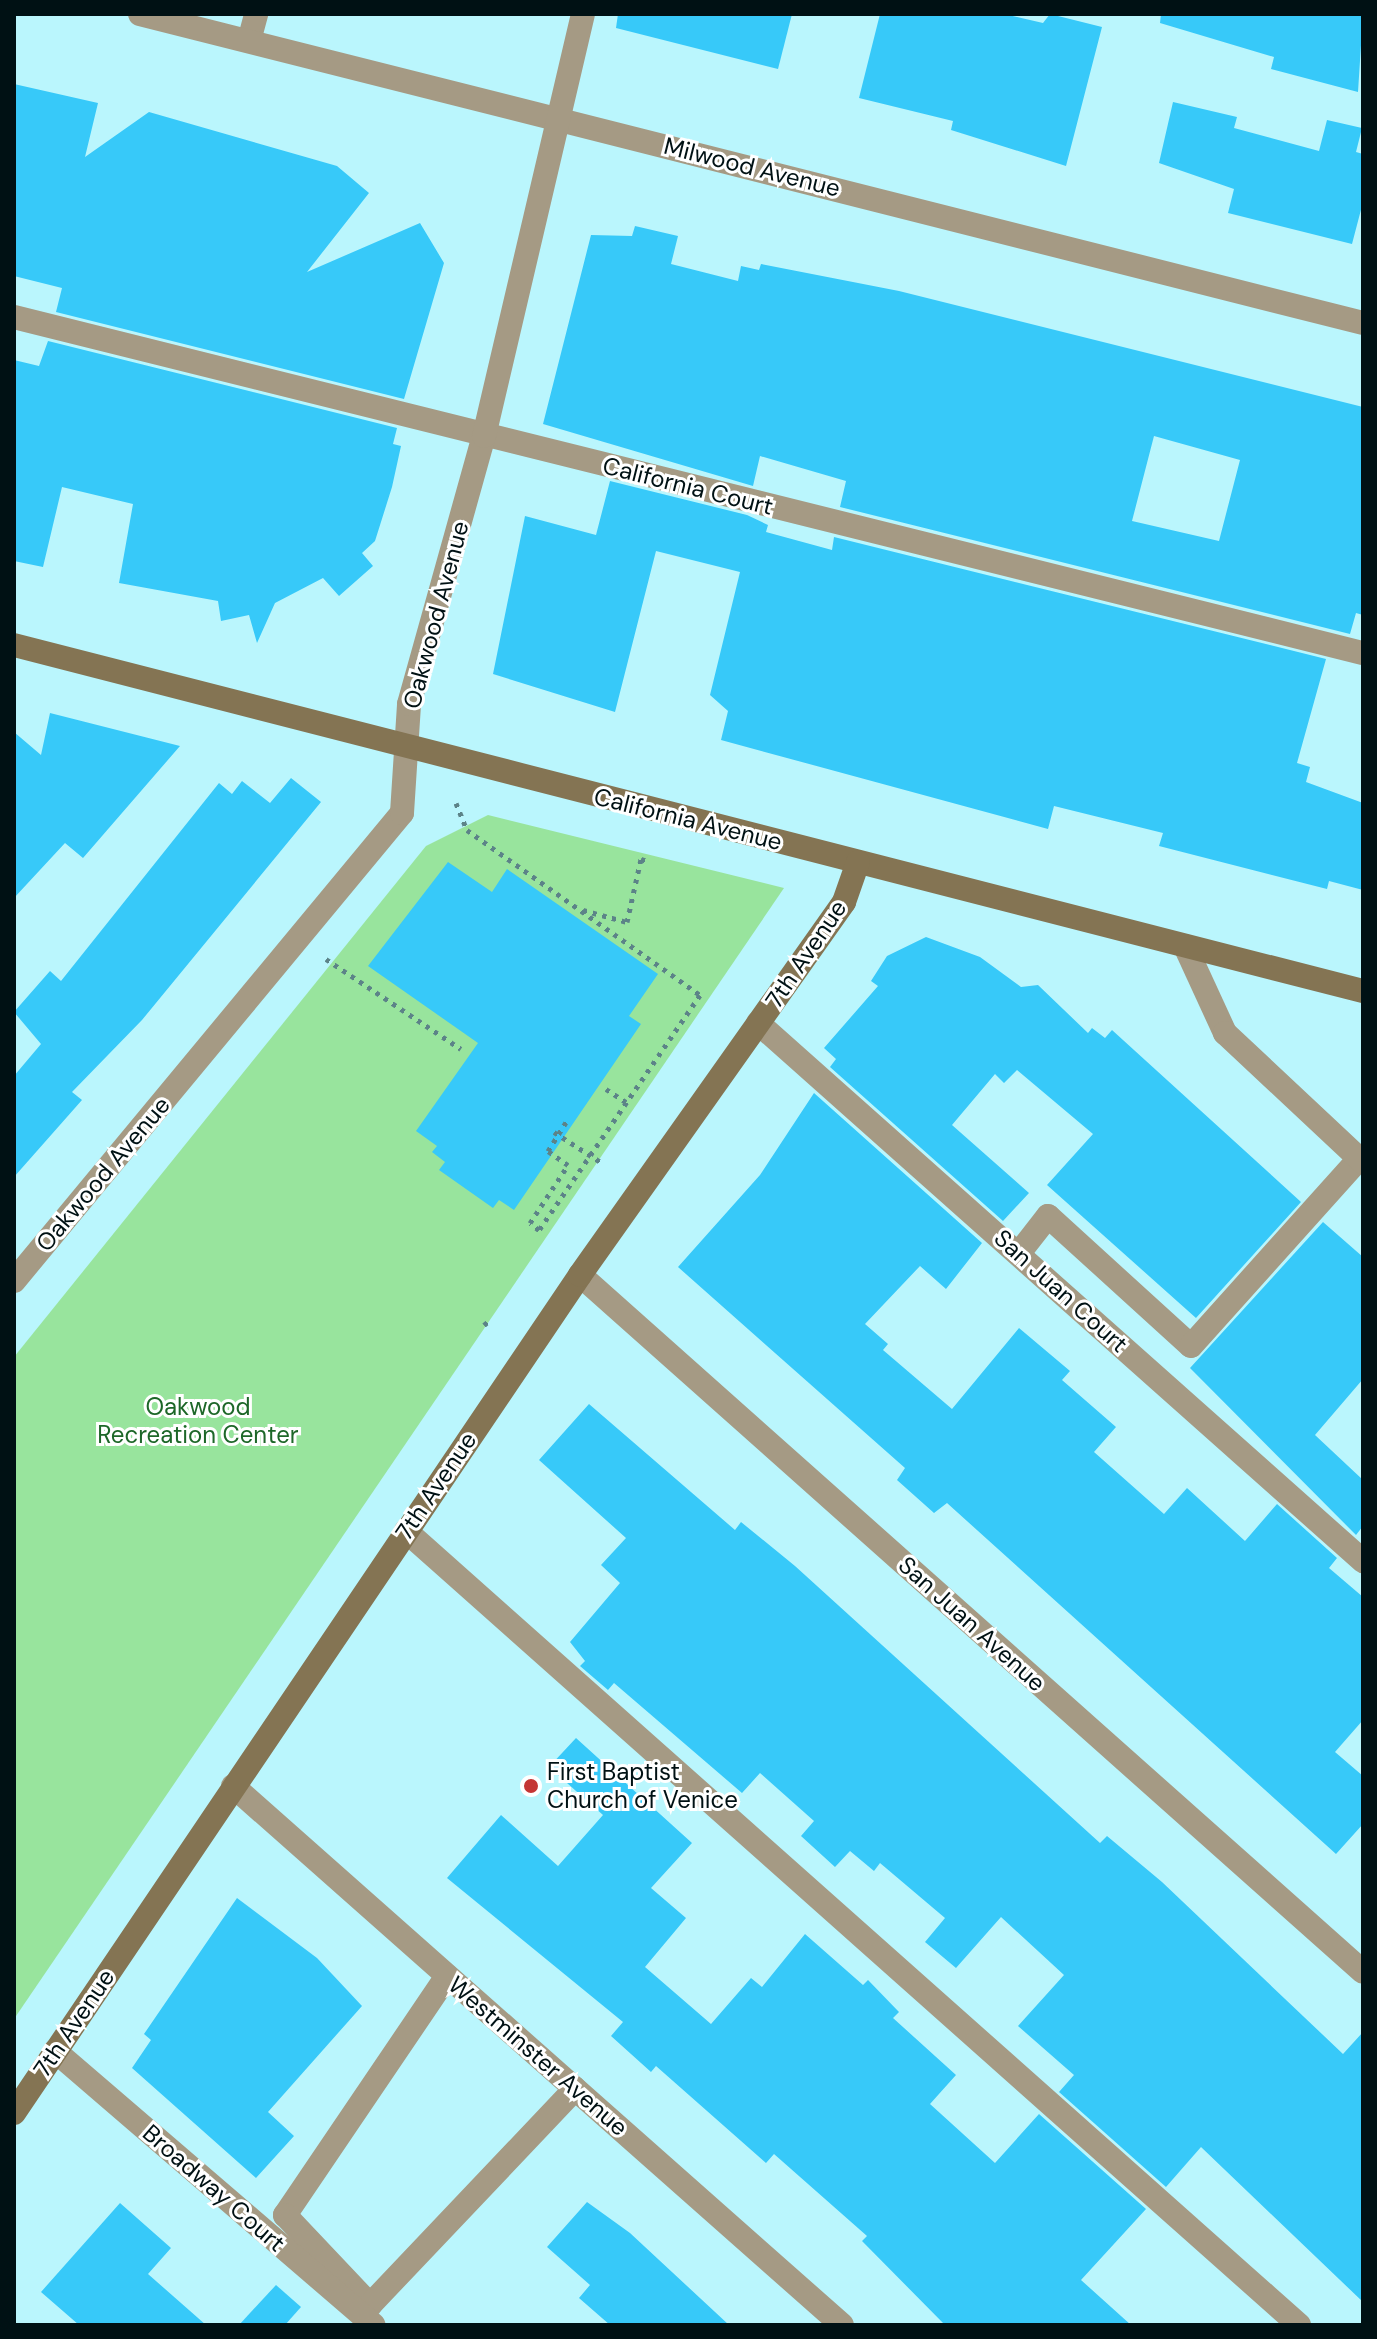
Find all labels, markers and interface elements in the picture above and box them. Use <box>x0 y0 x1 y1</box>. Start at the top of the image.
street label: Milwood Avenue <box>661 131 843 203</box>
street label: California Court <box>600 451 776 521</box>
street label: Oakwood Avenue <box>397 518 475 712</box>
street label: California Avenue <box>591 782 785 856</box>
street label: 7th Avenue <box>759 895 853 1013</box>
street label: Oakwood Avenue <box>30 1091 176 1257</box>
street label: San Juan Court <box>988 1224 1134 1358</box>
park label: Oakwood Recreation Center <box>97 1393 299 1449</box>
street label: 7th Avenue <box>389 1427 483 1545</box>
street label: San Juan Avenue <box>893 1551 1051 1697</box>
place label: First Baptist Church of Venice <box>547 1758 738 1814</box>
marker: First Baptist Church of Venice <box>522 1777 540 1795</box>
street label: 7th Avenue <box>27 1964 121 2082</box>
street label: Westminster Avenue <box>442 1970 634 2142</box>
street label: Broadway Court <box>137 2118 291 2258</box>

